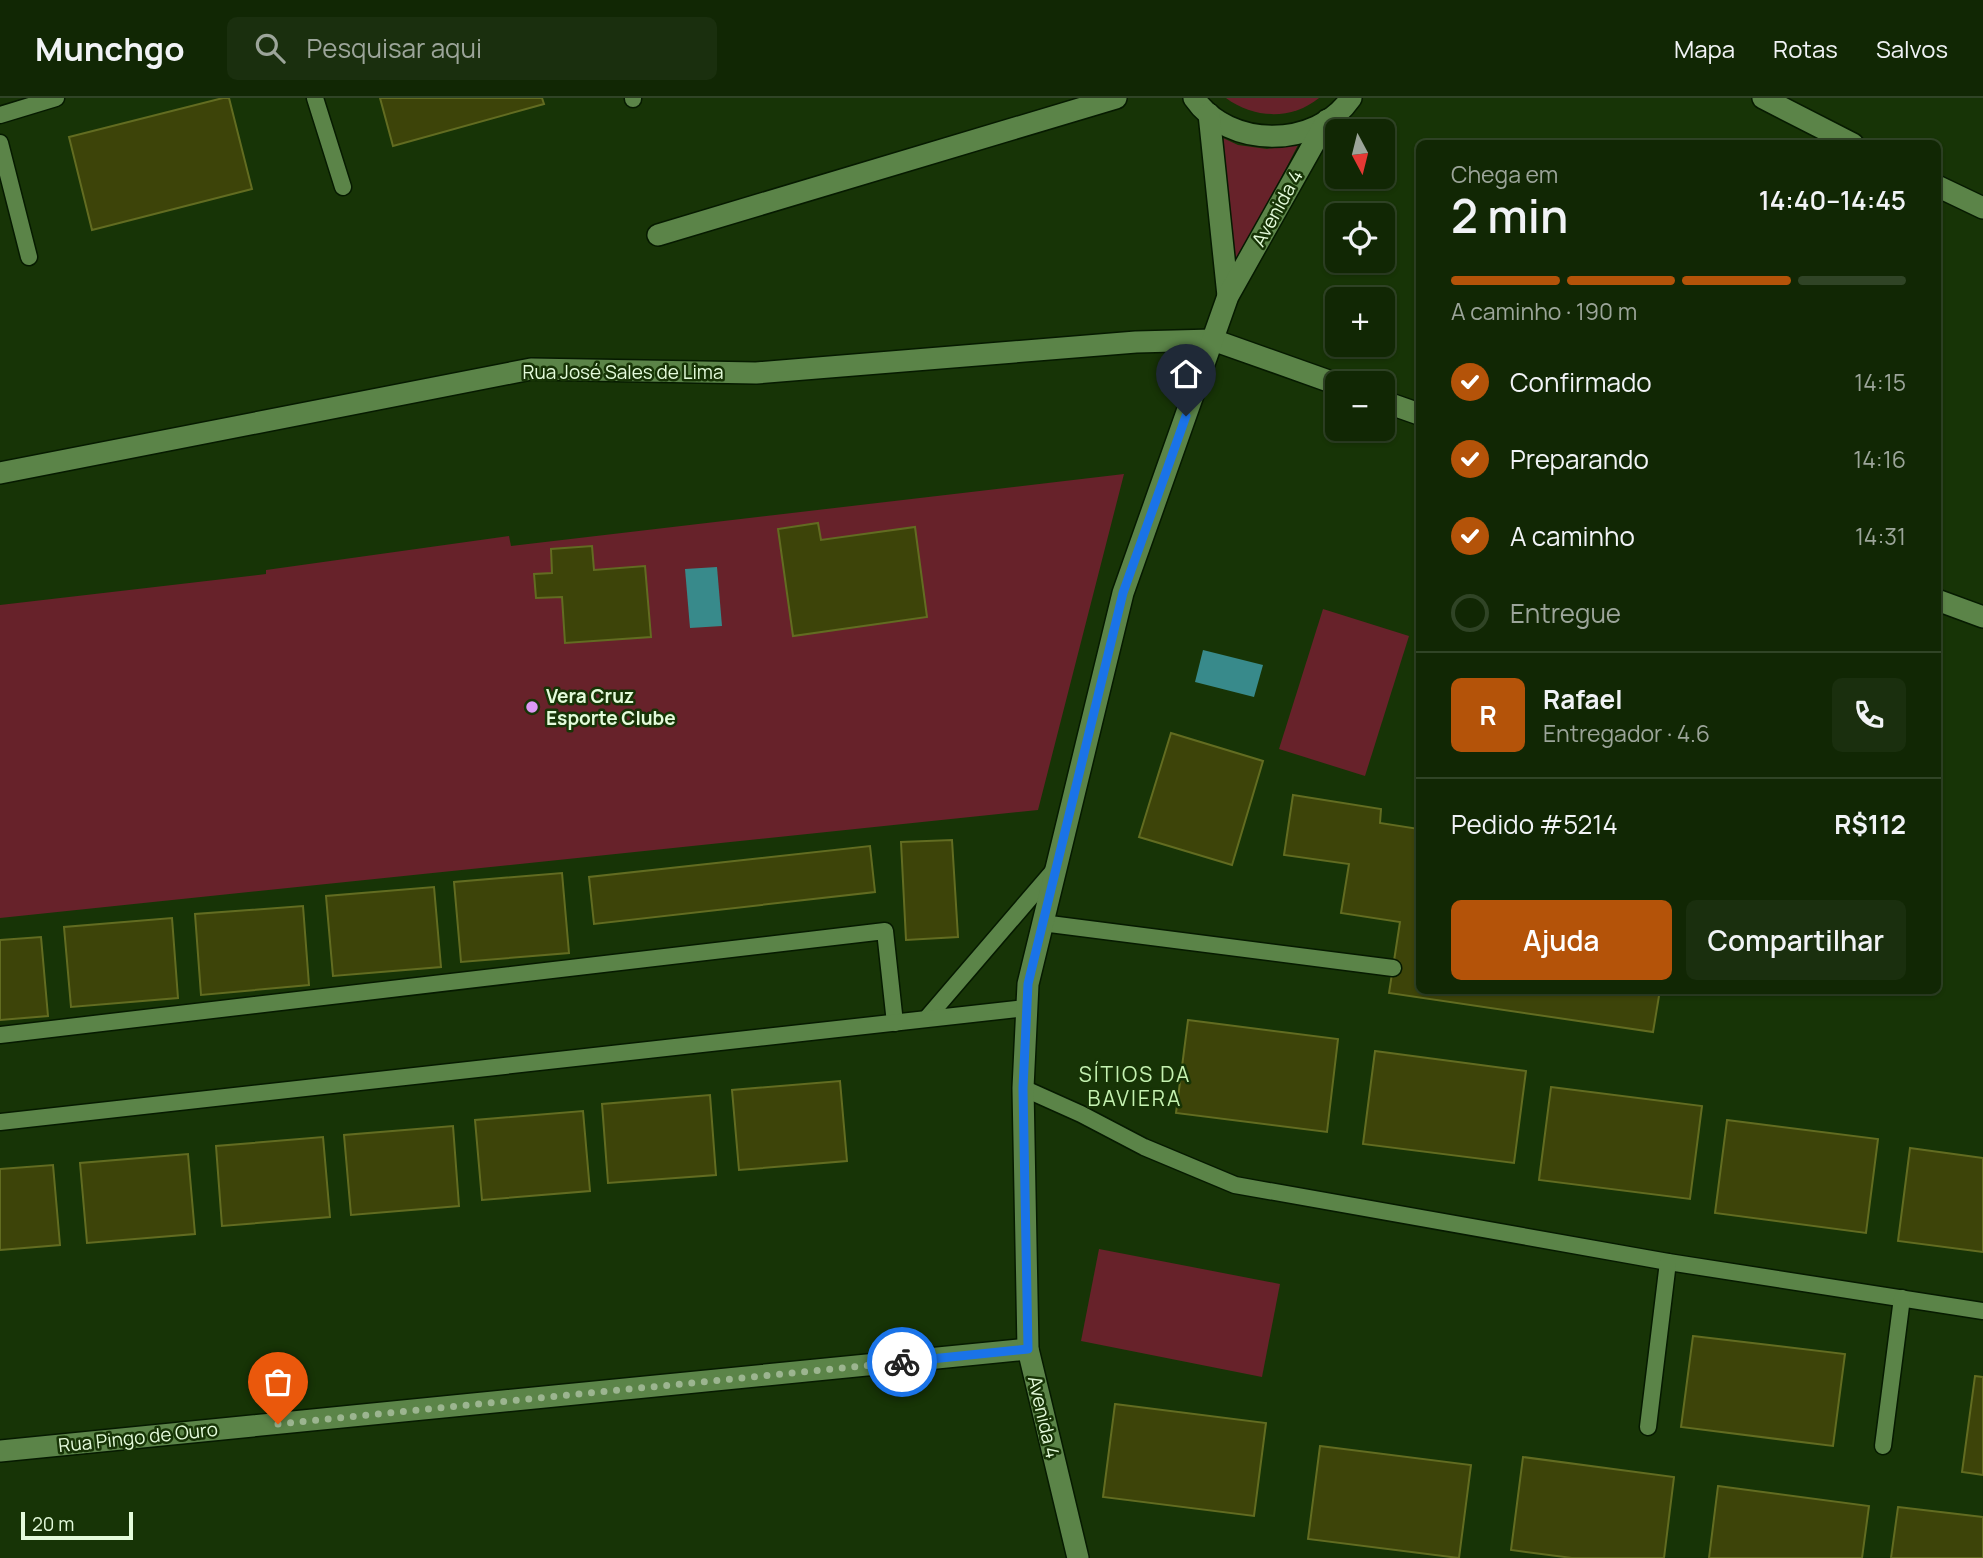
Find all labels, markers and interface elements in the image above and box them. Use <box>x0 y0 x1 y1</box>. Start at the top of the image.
search box <box>227 17 717 80</box>
text: Munchgo <box>35 26 185 71</box>
icon: search <box>251 29 289 67</box>
text: Pesquisar aqui <box>307 30 482 66</box>
text: Mapa <box>1674 32 1735 65</box>
text: Rotas <box>1773 32 1838 65</box>
text: Salvos <box>1876 32 1948 65</box>
north arrow <box>1325 119 1395 189</box>
map controls <box>1325 119 1395 441</box>
text: Chega em <box>1451 158 1558 190</box>
street label: Avenida 4 <box>1245 165 1309 251</box>
text: 14:40–14:45 <box>1759 182 1906 218</box>
text: 2 min <box>1451 184 1568 247</box>
button: locate <box>1325 203 1395 273</box>
button: + <box>1325 287 1395 357</box>
text: A caminho · 190 m <box>1451 295 1637 327</box>
pin <box>1156 344 1216 416</box>
icon: home <box>1167 355 1205 393</box>
street label: Rua José Sales de Lima <box>522 359 724 385</box>
icon: check <box>1451 363 1489 401</box>
text: Confirmado <box>1510 364 1652 400</box>
text: 14:15 <box>1854 366 1906 398</box>
button: − <box>1325 371 1395 441</box>
icon: check <box>1451 440 1489 478</box>
text: Preparando <box>1510 441 1649 477</box>
text: 14:16 <box>1853 443 1906 475</box>
icon: check <box>1451 517 1489 555</box>
text: A caminho <box>1510 518 1635 554</box>
text: 14:31 <box>1855 520 1906 552</box>
text: Entregue <box>1510 595 1621 631</box>
button: phone <box>1832 678 1906 752</box>
text: Rafael <box>1543 681 1623 717</box>
place label: Vera Cruz Esporte Clube <box>546 683 676 731</box>
text: R <box>1479 697 1497 733</box>
marker: Vera Cruz Esporte Clube <box>524 699 540 715</box>
text: Entregador · 4.6 <box>1543 717 1710 749</box>
text: Pedido #5214 <box>1451 806 1618 842</box>
text: R$112 <box>1834 806 1906 842</box>
button: Ajuda <box>1451 900 1672 980</box>
button: Compartilhar <box>1686 900 1906 980</box>
district label: SÍTIOS DA BAVIERA <box>1079 1060 1191 1112</box>
courier <box>867 1327 937 1397</box>
icon: bike <box>883 1343 921 1381</box>
pin <box>248 1352 308 1424</box>
icon: bag <box>259 1363 297 1401</box>
street label: Avenida 4 <box>1022 1373 1066 1461</box>
street label: Rua Pingo de Ouro <box>57 1416 219 1458</box>
scale bar <box>21 1509 133 1541</box>
text: 20 m <box>32 1511 74 1537</box>

